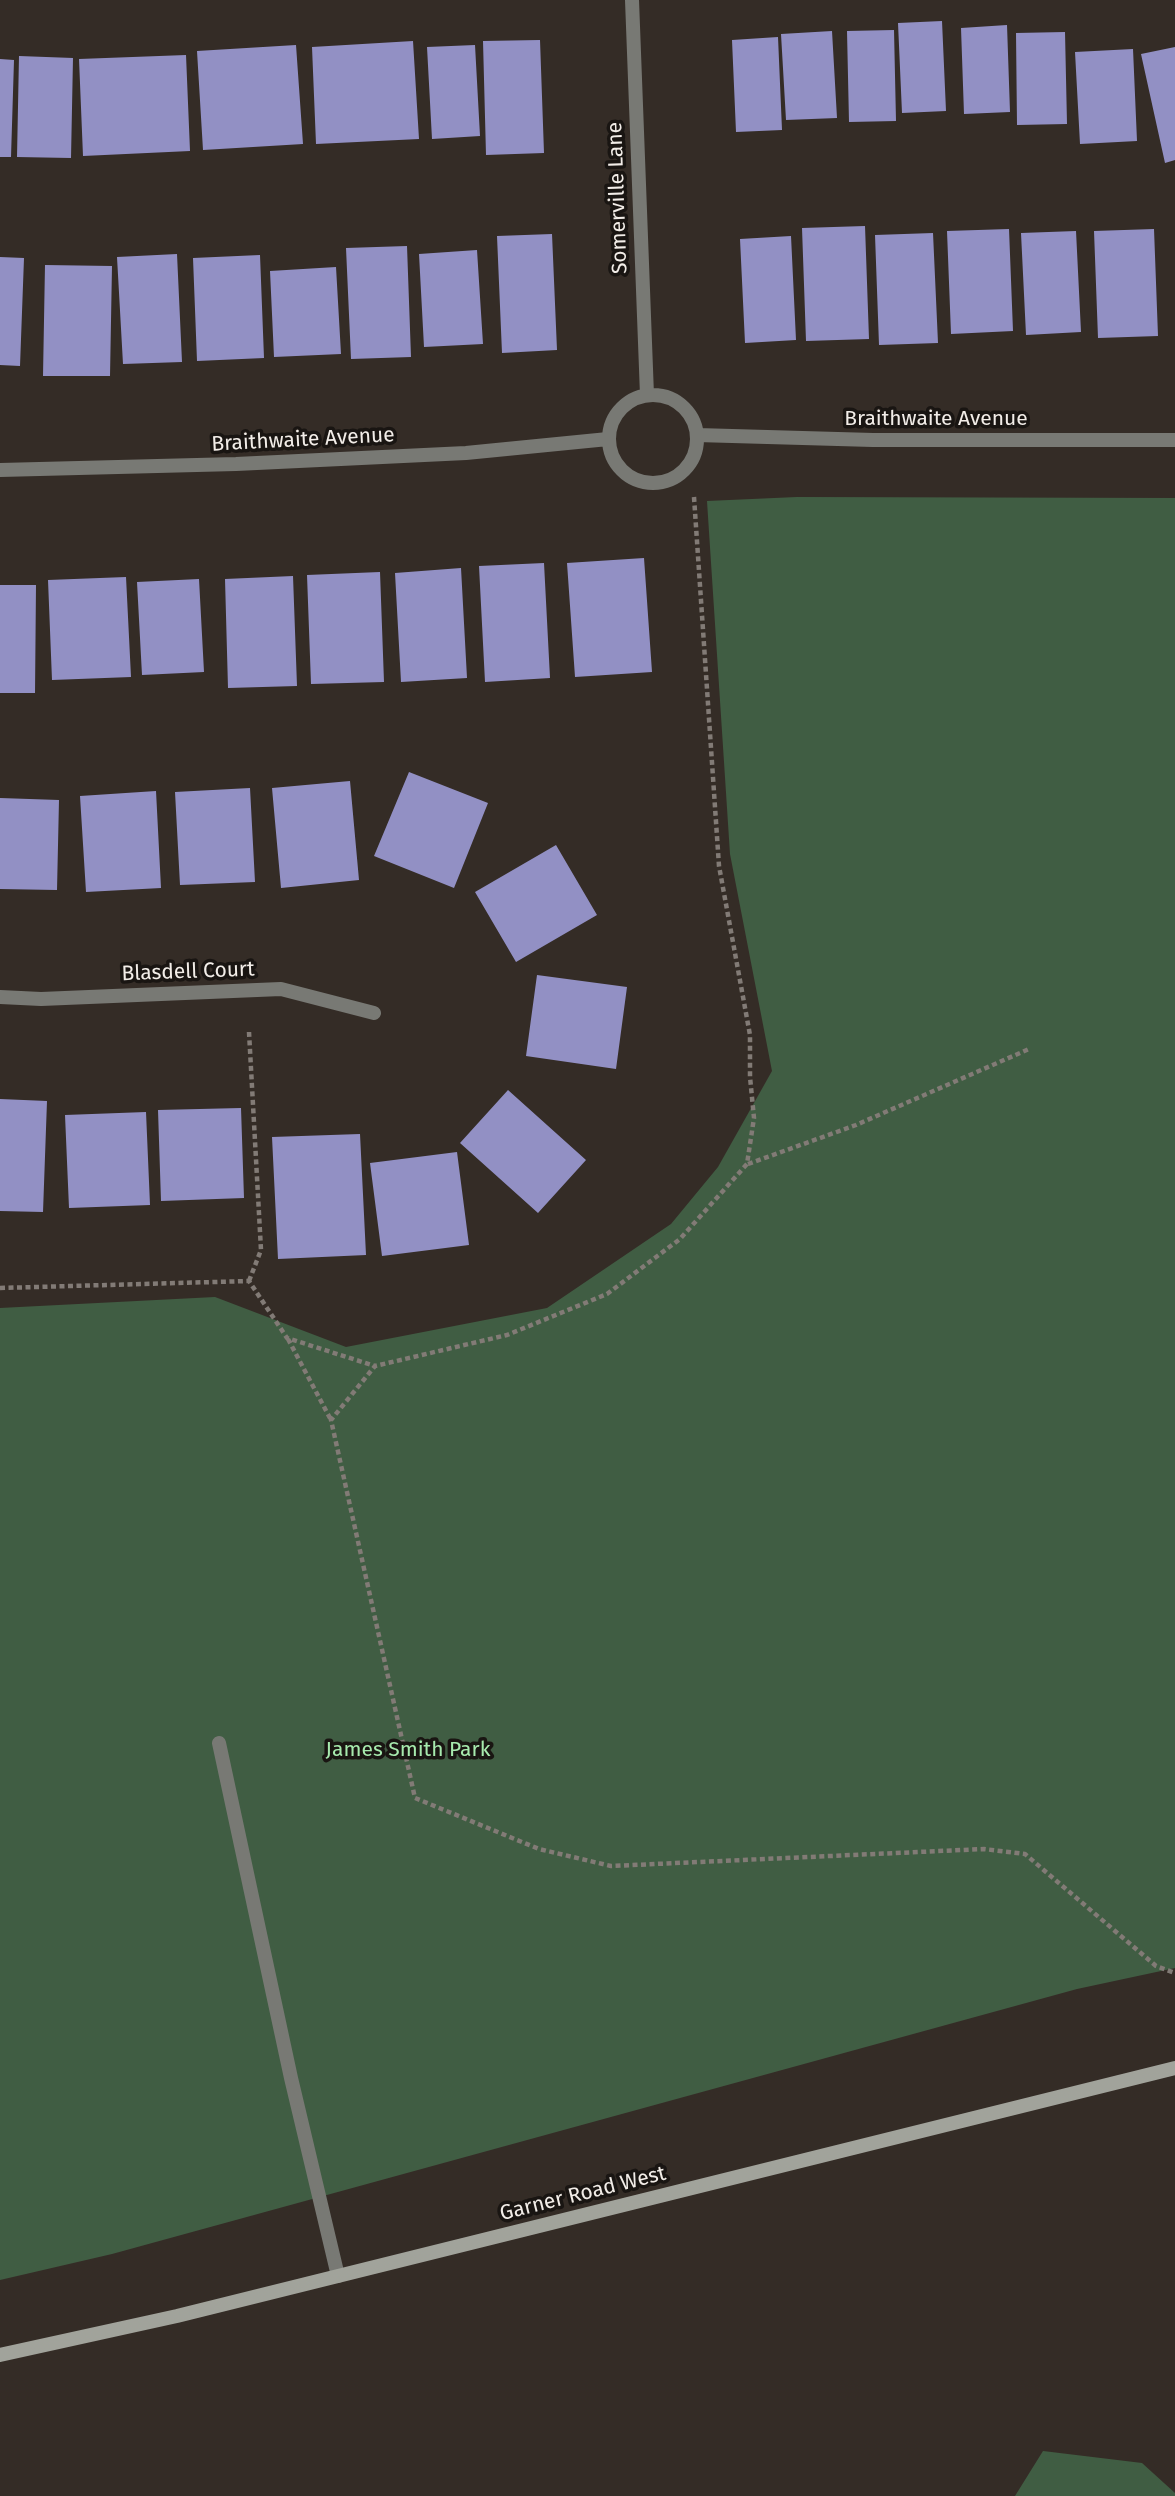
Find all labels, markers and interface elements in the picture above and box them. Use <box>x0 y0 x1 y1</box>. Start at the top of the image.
street label: Somerville Lane <box>603 122 633 274</box>
street label: Braithwaite Avenue <box>844 406 1028 432</box>
street label: Braithwaite Avenue <box>211 423 395 457</box>
street label: Blasdell Court <box>121 957 255 987</box>
park label: James Smith Park <box>326 1737 490 1763</box>
street label: Garner Road West <box>497 2161 669 2227</box>

